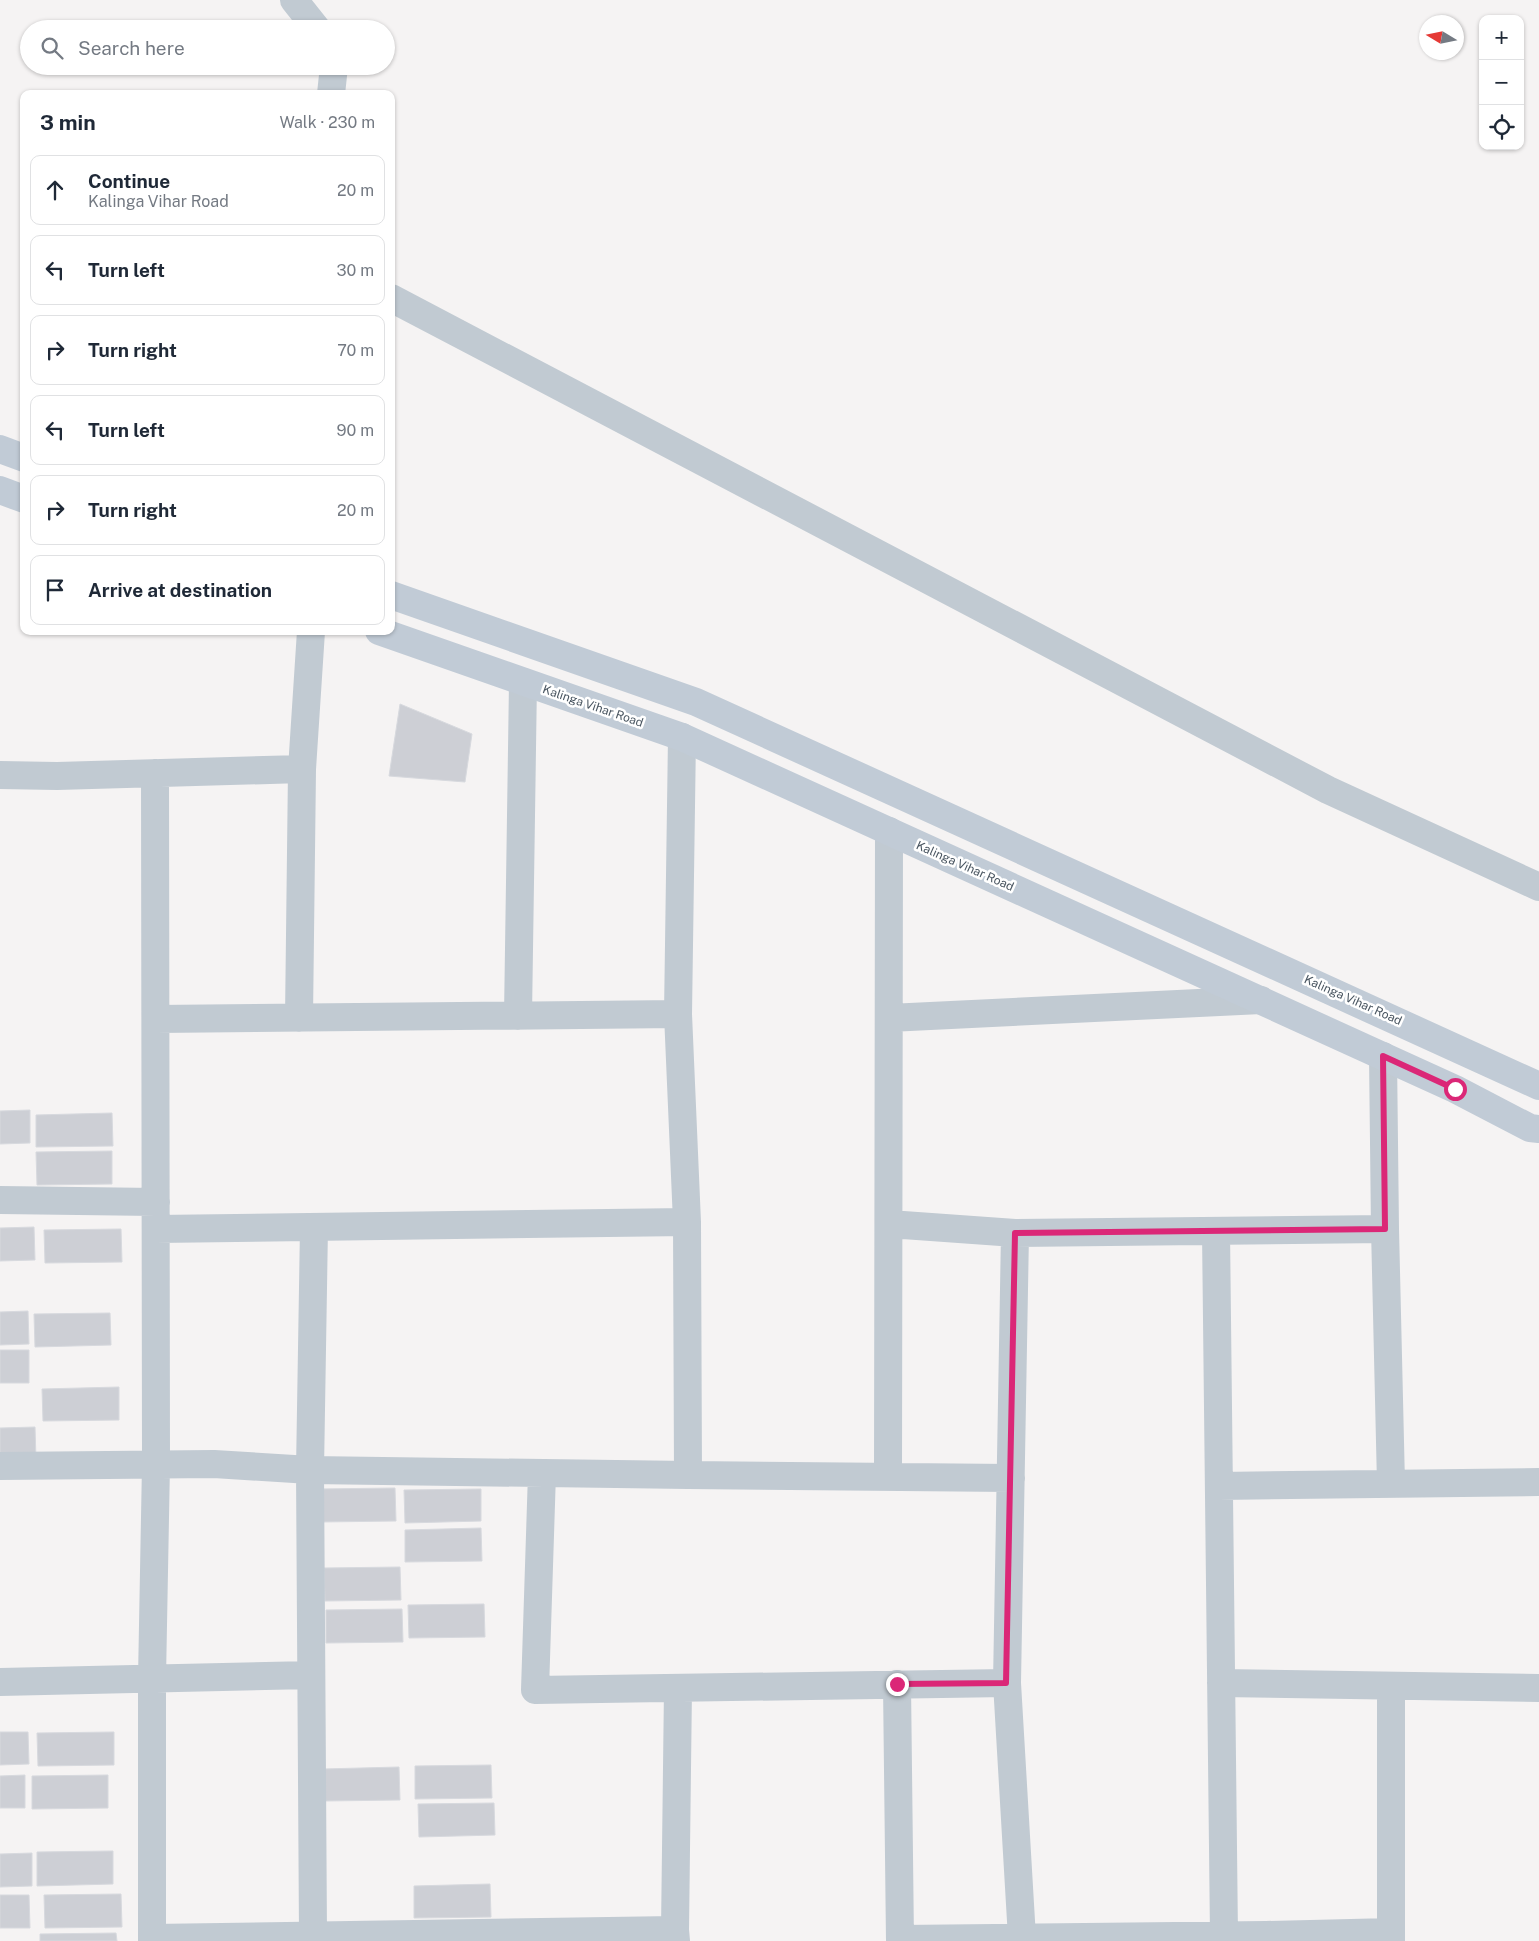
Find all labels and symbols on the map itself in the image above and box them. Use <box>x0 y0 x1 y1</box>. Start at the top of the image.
north arrow <box>1419 15 1464 60</box>
street label: Kalinga Vihar Road <box>541 682 645 730</box>
street label: Kalinga Vihar Road <box>914 838 1016 894</box>
street label: Kalinga Vihar Road <box>1302 972 1404 1028</box>
route start <box>1444 1078 1467 1101</box>
route end <box>886 1673 909 1696</box>

